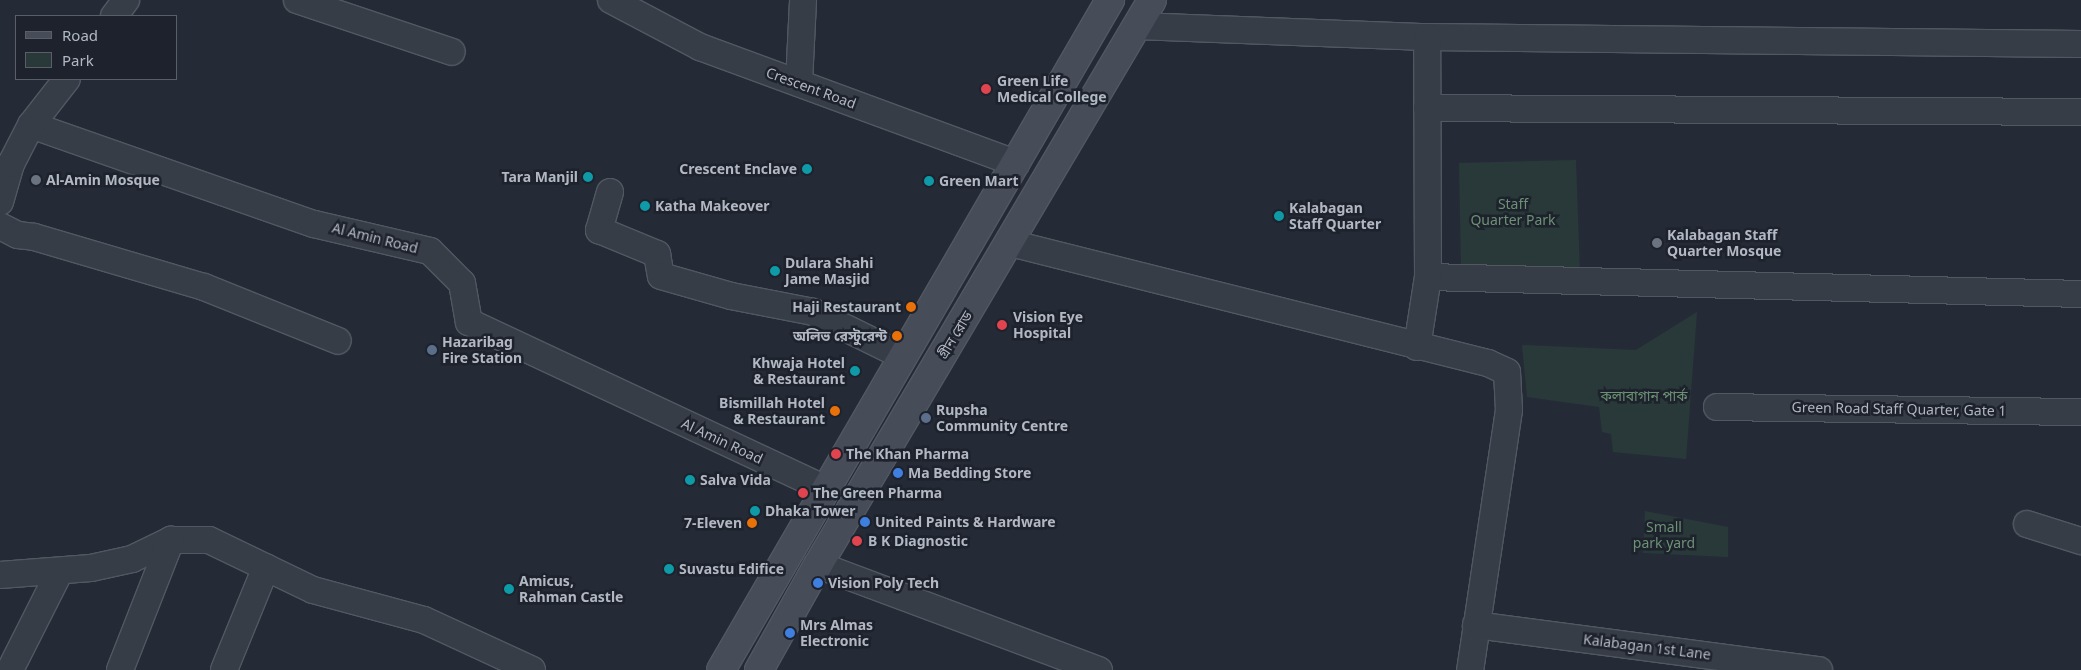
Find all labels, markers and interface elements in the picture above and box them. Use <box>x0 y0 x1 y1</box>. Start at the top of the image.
legend <box>15 15 178 80</box>
text: Road <box>62 25 98 45</box>
text: Park <box>62 50 94 70</box>
street label: Crescent Road <box>764 64 858 112</box>
place label: Green Life Medical College <box>997 73 1107 105</box>
marker: Green Life Medical College <box>979 82 993 96</box>
place label: Crescent Enclave <box>679 161 797 177</box>
marker: Crescent Enclave <box>801 163 813 175</box>
place label: Tara Manjil <box>501 169 578 185</box>
marker: Tara Manjil <box>582 171 594 183</box>
place label: Al-Amin Mosque <box>46 172 160 188</box>
place label: Green Mart <box>939 173 1018 189</box>
marker: Al-Amin Mosque <box>30 174 42 186</box>
marker: Green Mart <box>923 175 935 187</box>
park label: Staff Quarter Park <box>1470 196 1556 228</box>
place label: Katha Makeover <box>655 198 770 214</box>
marker: Katha Makeover <box>639 200 651 212</box>
place label: Kalabagan Staff Quarter <box>1289 200 1381 232</box>
marker: Kalabagan Staff Quarter <box>1273 210 1285 222</box>
street label: Al Amin Road <box>330 219 420 257</box>
place label: Kalabagan Staff Quarter Mosque <box>1667 227 1781 260</box>
marker: Kalabagan Staff Quarter Mosque <box>1651 237 1663 249</box>
place label: Dulara Shahi Jame Masjid <box>785 255 873 288</box>
marker: Dulara Shahi Jame Masjid <box>769 265 781 277</box>
place label: Haji Restaurant <box>792 299 901 315</box>
marker: Haji Restaurant <box>905 301 917 313</box>
street label: গ্রীন রোড <box>934 308 976 362</box>
place label: Vision Eye Hospital <box>1013 309 1083 342</box>
marker: Vision Eye Hospital <box>995 318 1009 332</box>
place label: অলিভ রেস্টুরেন্ট <box>793 328 887 344</box>
marker: অলিভ রেস্টুরেন্ট <box>891 330 903 342</box>
place label: Hazaribag Fire Station <box>442 334 522 367</box>
marker: Hazaribag Fire Station <box>426 344 438 356</box>
place label: Khwaja Hotel & Restaurant <box>752 355 845 388</box>
marker: Khwaja Hotel & Restaurant <box>849 365 861 377</box>
park label: কলাবাগান পার্ক <box>1600 388 1688 404</box>
place label: Bismillah Hotel & Restaurant <box>719 395 825 428</box>
street label: Green Road Staff Quarter, Gate 1 <box>1792 399 2006 419</box>
place label: Rupsha Community Centre <box>936 402 1068 434</box>
marker: Bismillah Hotel & Restaurant <box>829 405 841 417</box>
marker: Rupsha Community Centre <box>920 412 932 424</box>
street label: Al Amin Road <box>679 415 765 467</box>
place label: The Khan Pharma <box>846 446 969 462</box>
marker: The Khan Pharma <box>830 448 842 460</box>
place label: Ma Bedding Store <box>908 465 1031 481</box>
marker: Ma Bedding Store <box>892 467 904 479</box>
place label: Salva Vida <box>700 472 771 488</box>
marker: Salva Vida <box>684 474 696 486</box>
place label: The Green Pharma <box>813 485 942 501</box>
marker: The Green Pharma <box>797 487 809 499</box>
place label: Dhaka Tower <box>765 503 856 519</box>
marker: Dhaka Tower <box>749 505 761 517</box>
place label: United Paints & Hardware <box>875 514 1056 530</box>
place label: 7-Eleven <box>684 515 742 531</box>
marker: United Paints & Hardware <box>859 516 871 528</box>
marker: 7-Eleven <box>746 517 758 529</box>
park label: Small park yard <box>1633 519 1695 552</box>
place label: B K Diagnostic <box>868 533 968 549</box>
marker: B K Diagnostic <box>850 534 864 548</box>
place label: Suvastu Edifice <box>679 561 784 577</box>
marker: Suvastu Edifice <box>663 563 675 575</box>
place label: Amicus, Rahman Castle <box>519 573 623 606</box>
place label: Vision Poly Tech <box>828 575 939 591</box>
marker: Vision Poly Tech <box>812 577 824 589</box>
marker: Amicus, Rahman Castle <box>503 583 515 595</box>
place label: Mrs Almas Electronic <box>800 617 873 650</box>
marker: Mrs Almas Electronic <box>784 627 796 639</box>
street label: Kalabagan 1st Lane <box>1582 631 1712 663</box>

